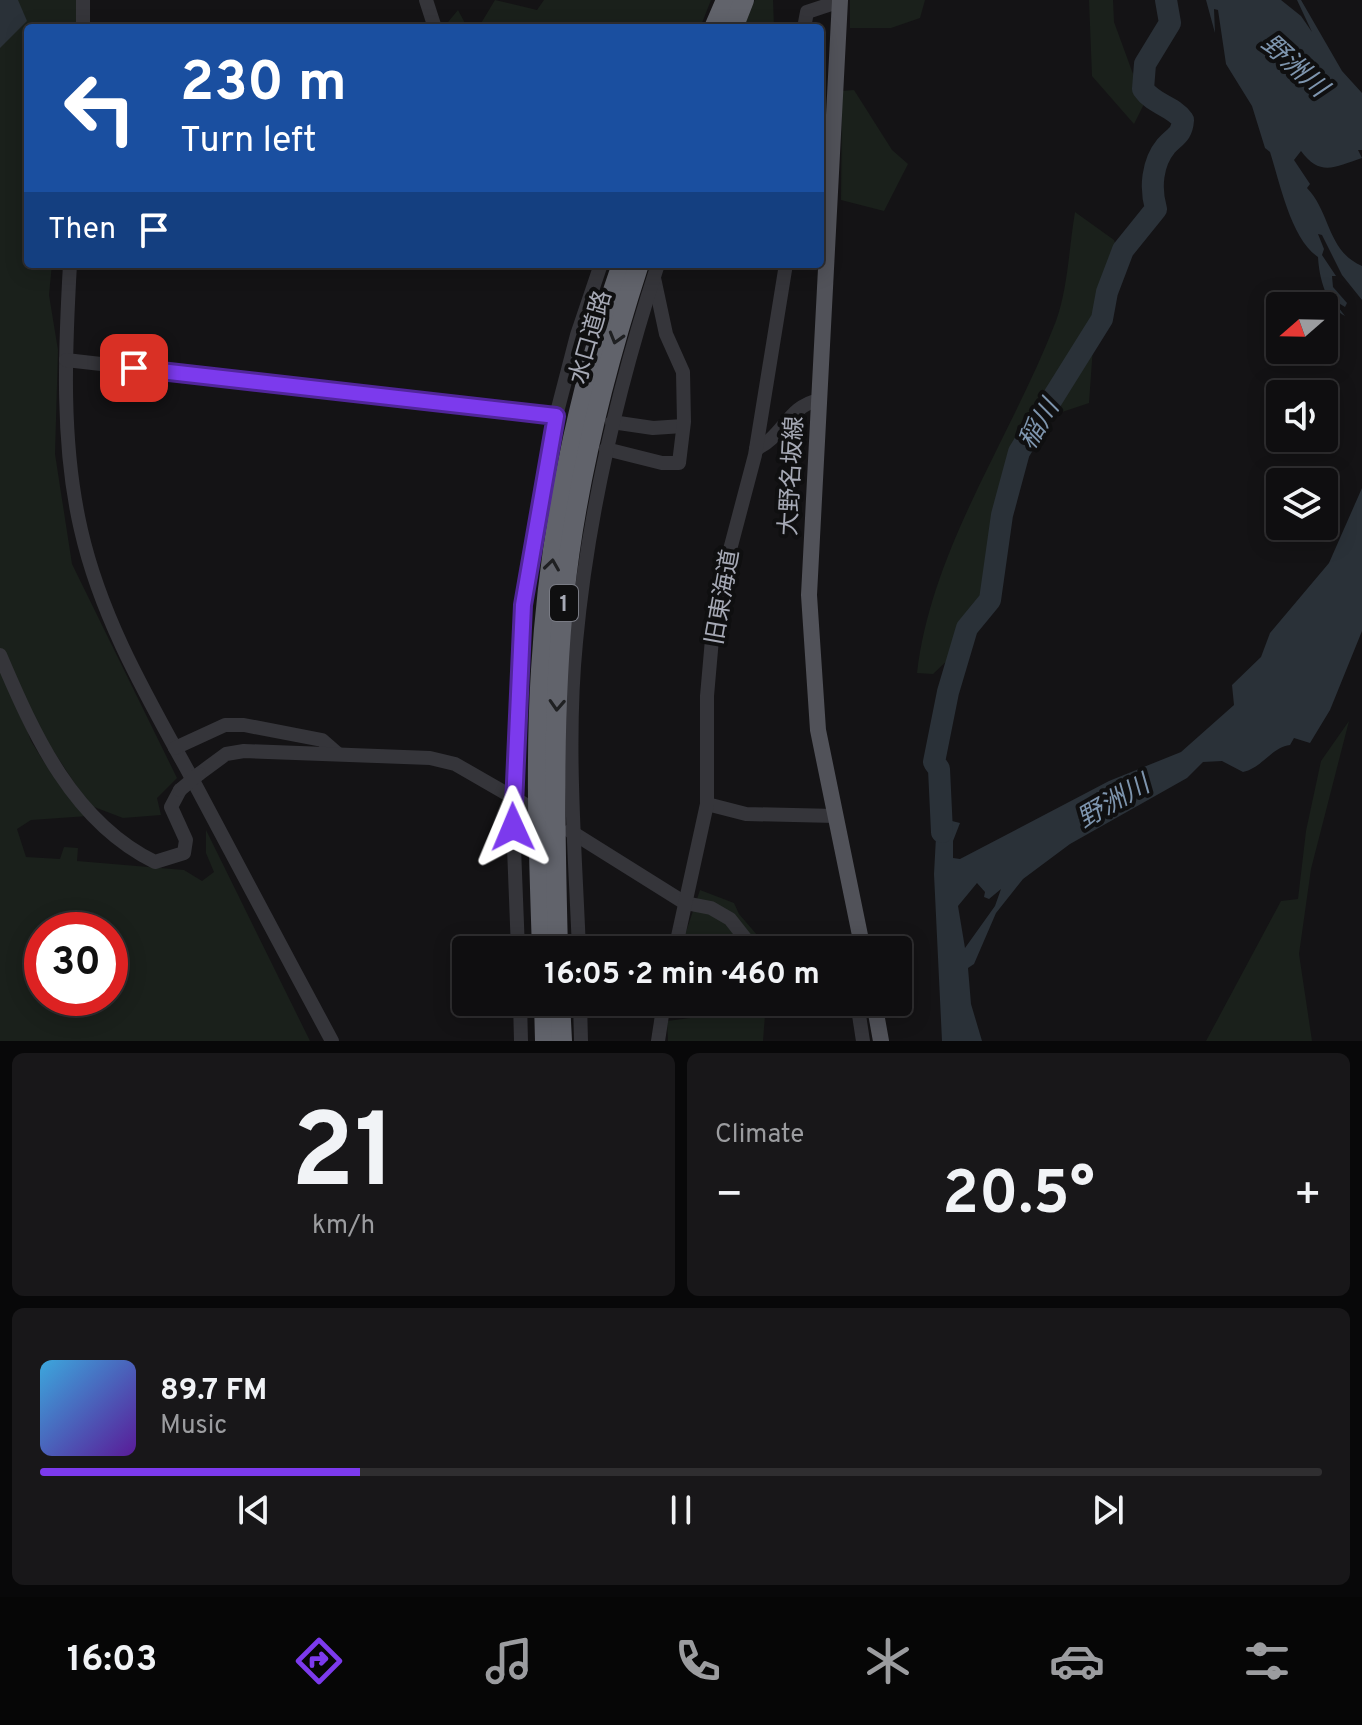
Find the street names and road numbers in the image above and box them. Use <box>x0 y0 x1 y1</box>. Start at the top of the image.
street label: 水口道路 <box>564 287 620 388</box>
street label: 大野名坂線 <box>775 415 811 537</box>
street label: 旧東海道 <box>701 547 747 647</box>
road number: 1 <box>550 585 578 621</box>

